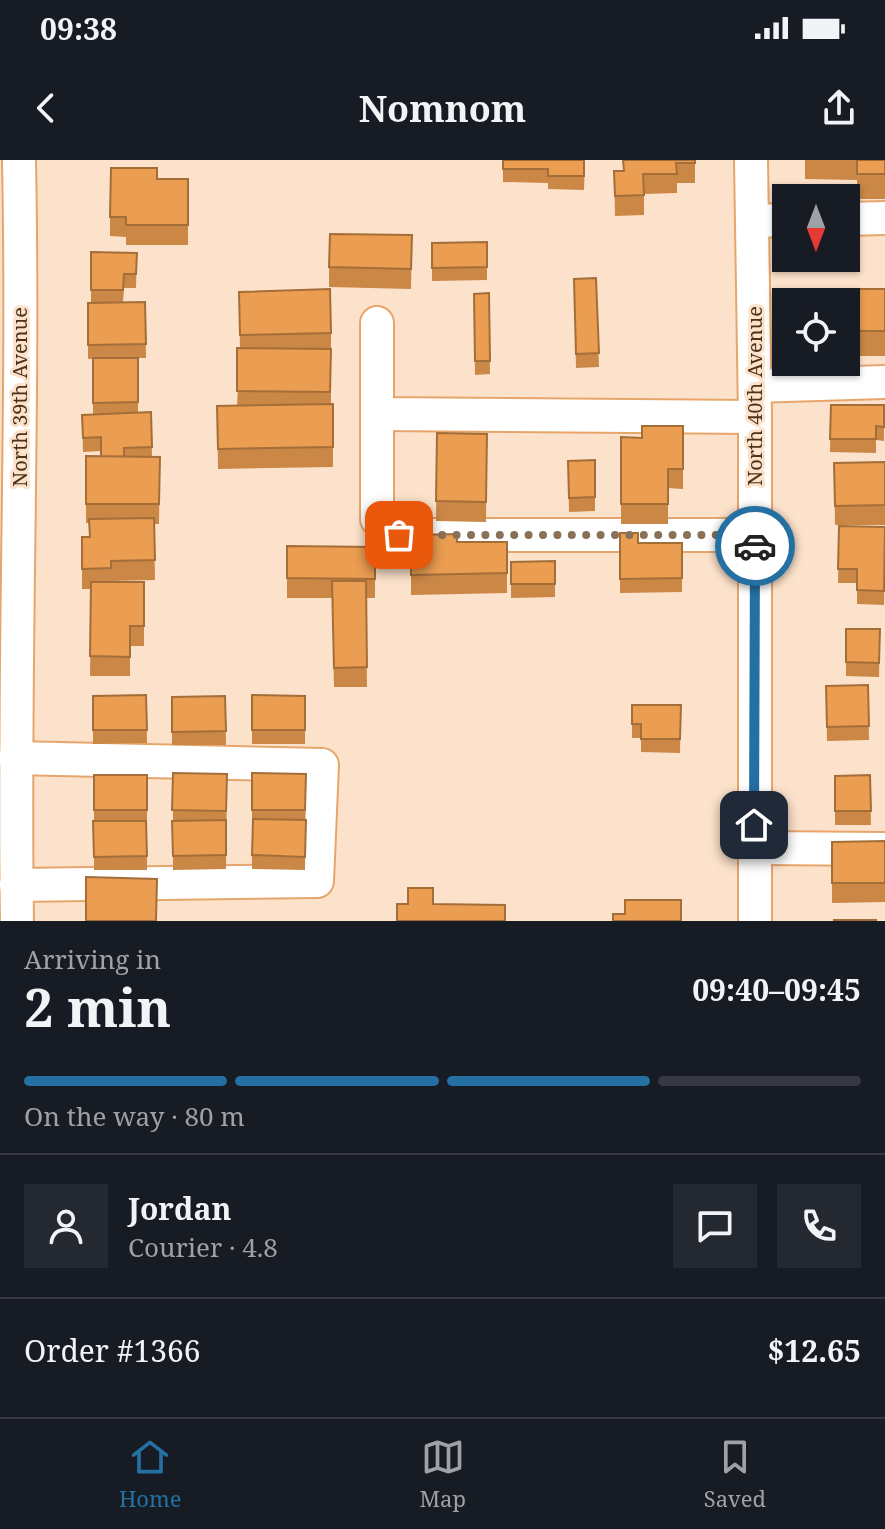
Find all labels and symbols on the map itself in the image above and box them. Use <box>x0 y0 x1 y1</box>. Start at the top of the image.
north arrow <box>772 184 860 272</box>
street label: North 40th Avenue <box>741 306 768 486</box>
street label: North 39th Avenue <box>6 307 33 487</box>
pin <box>365 501 433 569</box>
courier <box>715 506 795 586</box>
pin <box>720 791 788 859</box>

